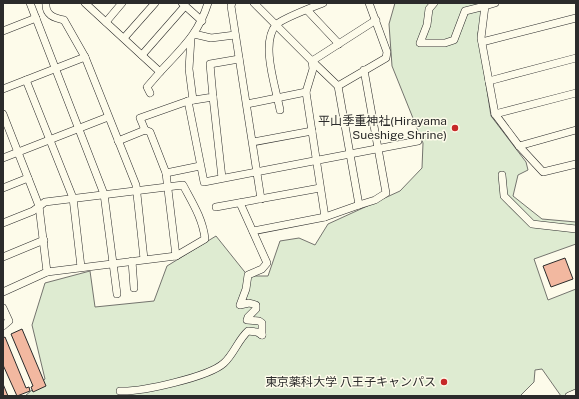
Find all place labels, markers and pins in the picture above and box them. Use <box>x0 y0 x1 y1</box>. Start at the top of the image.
place label: 平山季重神社(Hirayama Sueshige Shrine) <box>318 114 447 142</box>
marker: 平山季重神社(Hirayama Sueshige Shrine) <box>450 123 460 133</box>
place label: 東京薬科大学 八王子キャンパス <box>265 375 436 389</box>
marker: 東京薬科大学 八王子キャンパス <box>439 377 449 387</box>

